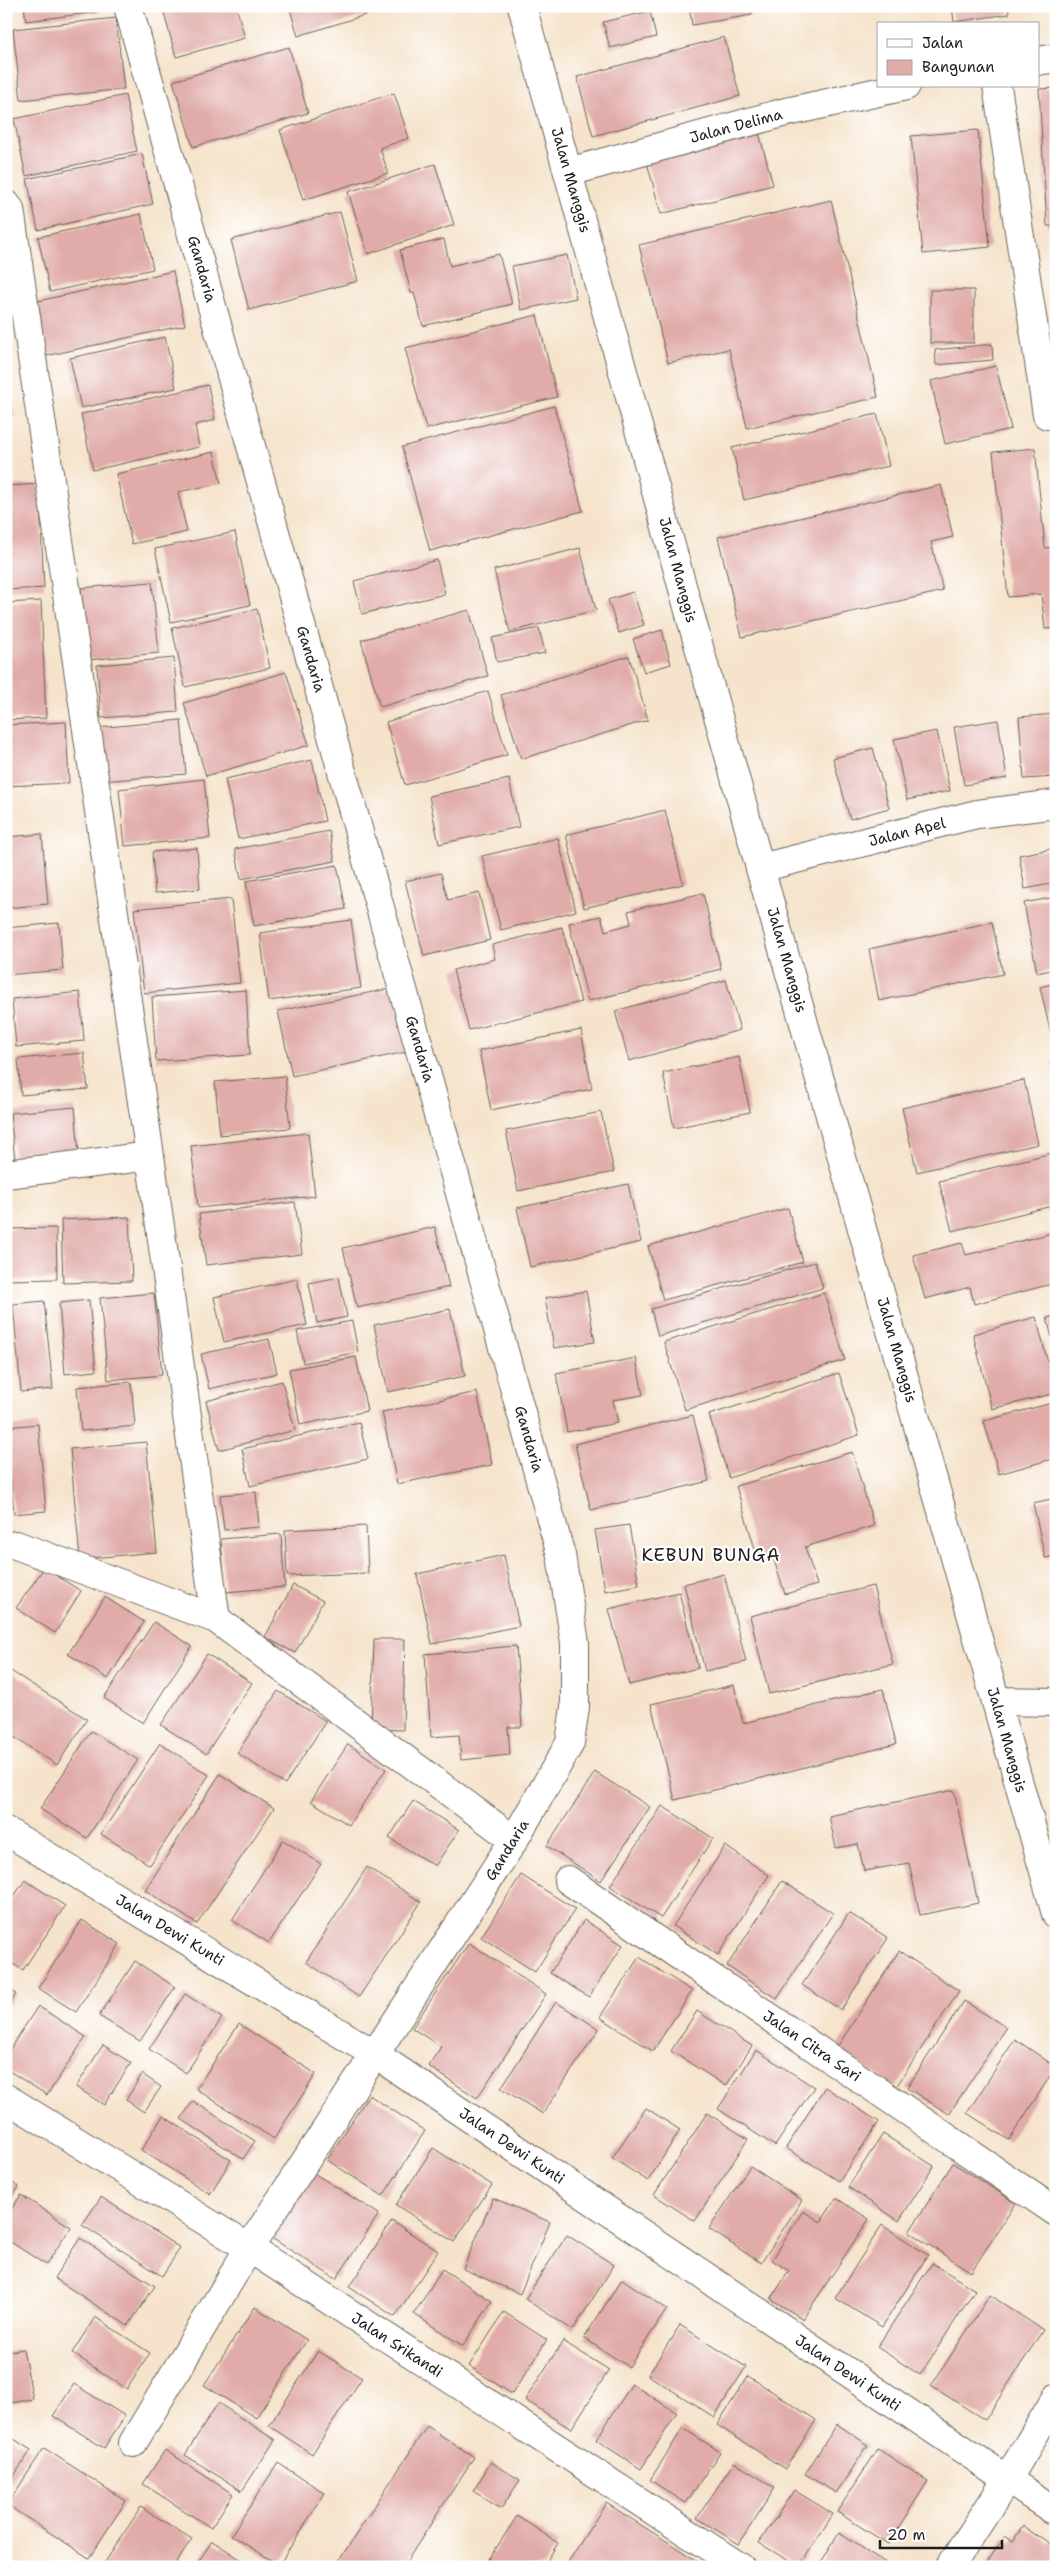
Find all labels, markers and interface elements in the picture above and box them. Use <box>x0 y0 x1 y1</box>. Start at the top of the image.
legend <box>877 22 1040 88</box>
text: Jalan <box>922 33 963 53</box>
text: Bangunan <box>922 57 994 77</box>
street label: Jalan Delima <box>688 104 785 148</box>
street label: Jalan Manggis <box>546 125 596 235</box>
street label: Gandaria <box>183 233 221 305</box>
street label: Jalan Manggis <box>654 515 702 625</box>
street label: Gandaria <box>292 623 330 695</box>
street label: Jalan Apel <box>866 813 948 851</box>
street label: Jalan Manggis <box>762 905 812 1015</box>
street label: Gandaria <box>401 1013 439 1085</box>
street label: Jalan Manggis <box>872 1295 922 1405</box>
street label: Gandaria <box>510 1403 548 1475</box>
district label: KEBUN BUNGA <box>642 1543 780 1567</box>
street label: Jalan Manggis <box>982 1685 1032 1795</box>
street label: Gandaria <box>480 1815 534 1884</box>
street label: Jalan Dewi Kunti <box>112 1890 228 1970</box>
street label: Jalan Citra Sari <box>759 2006 865 2086</box>
street label: Jalan Dewi Kunti <box>455 2103 569 2189</box>
street label: Jalan Srikandi <box>348 2308 446 2382</box>
street label: Jalan Dewi Kunti <box>791 2330 905 2416</box>
scale bar <box>880 2518 1002 2550</box>
text: 20 m <box>887 2525 926 2545</box>

